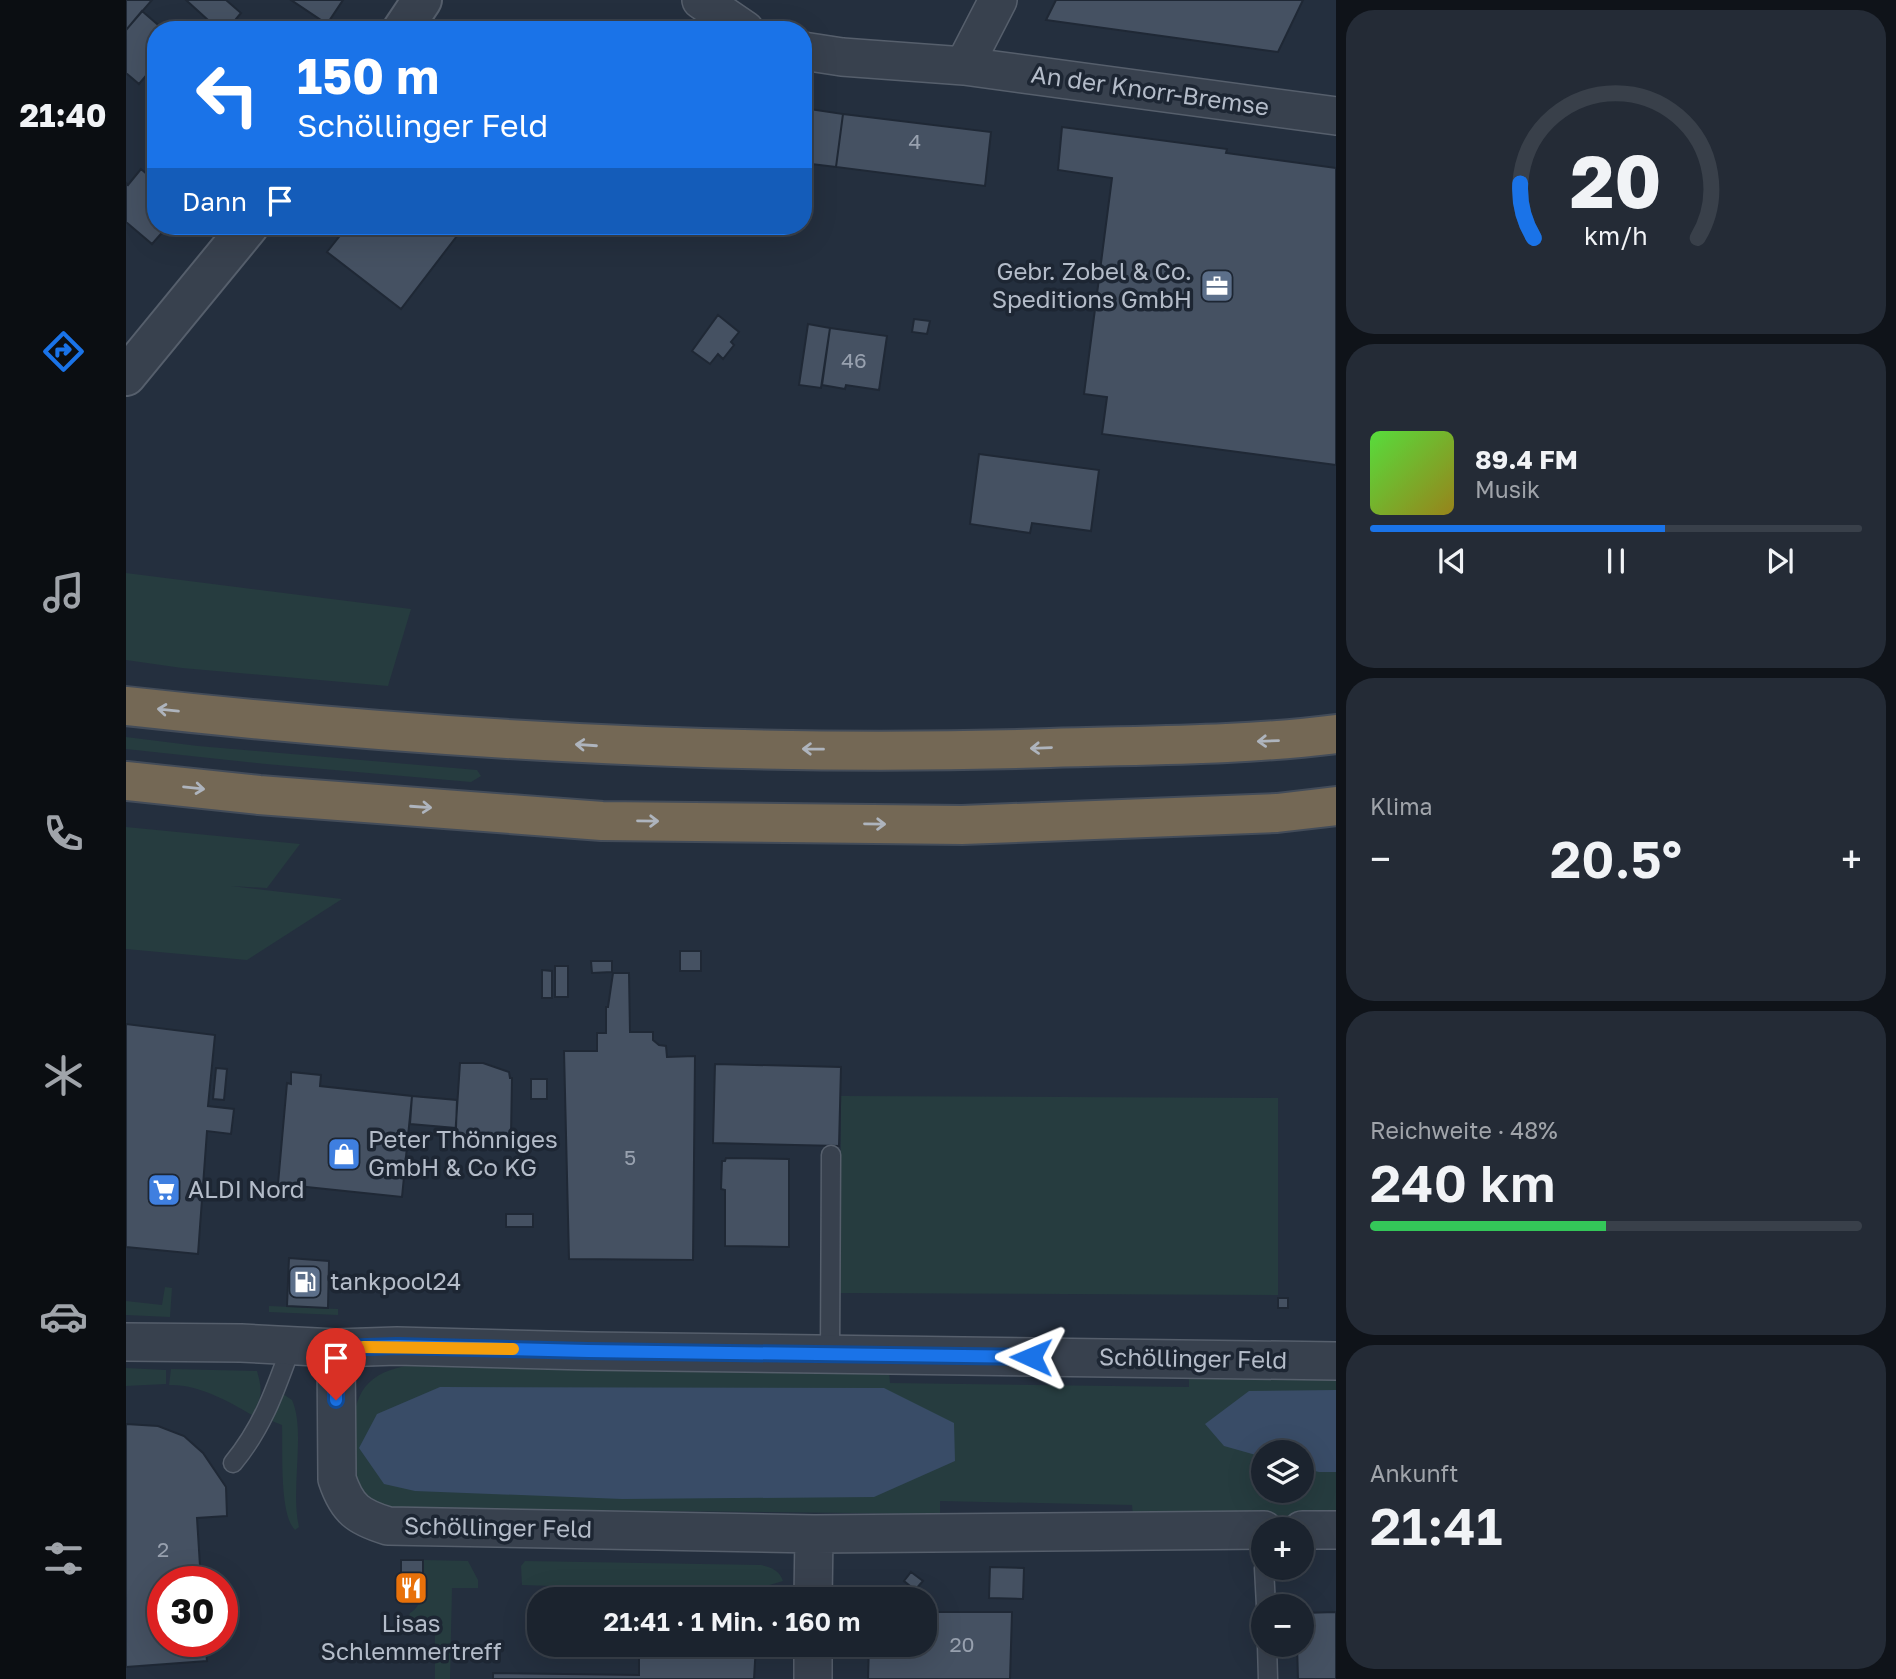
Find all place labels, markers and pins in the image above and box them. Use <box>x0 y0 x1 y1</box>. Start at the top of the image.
place label: Gebr. Zobel & Co. Speditions GmbH <box>992 256 1192 313</box>
office icon: Gebr. Zobel & Co. Speditions GmbH <box>1198 267 1236 305</box>
place label: Peter Thönniges GmbH & Co KG <box>368 1124 558 1181</box>
shop icon: Peter Thönniges GmbH & Co KG <box>325 1135 363 1173</box>
supermarket icon: ALDI Nord <box>145 1171 183 1209</box>
place label: ALDI Nord <box>188 1174 305 1203</box>
fuel station icon: tankpool24 <box>286 1263 324 1301</box>
place label: tankpool24 <box>330 1266 461 1295</box>
pin <box>306 1328 366 1400</box>
restaurant icon: Lisas Schlemmertreff <box>392 1569 430 1607</box>
place label: Lisas Schlemmertreff <box>321 1608 502 1665</box>

